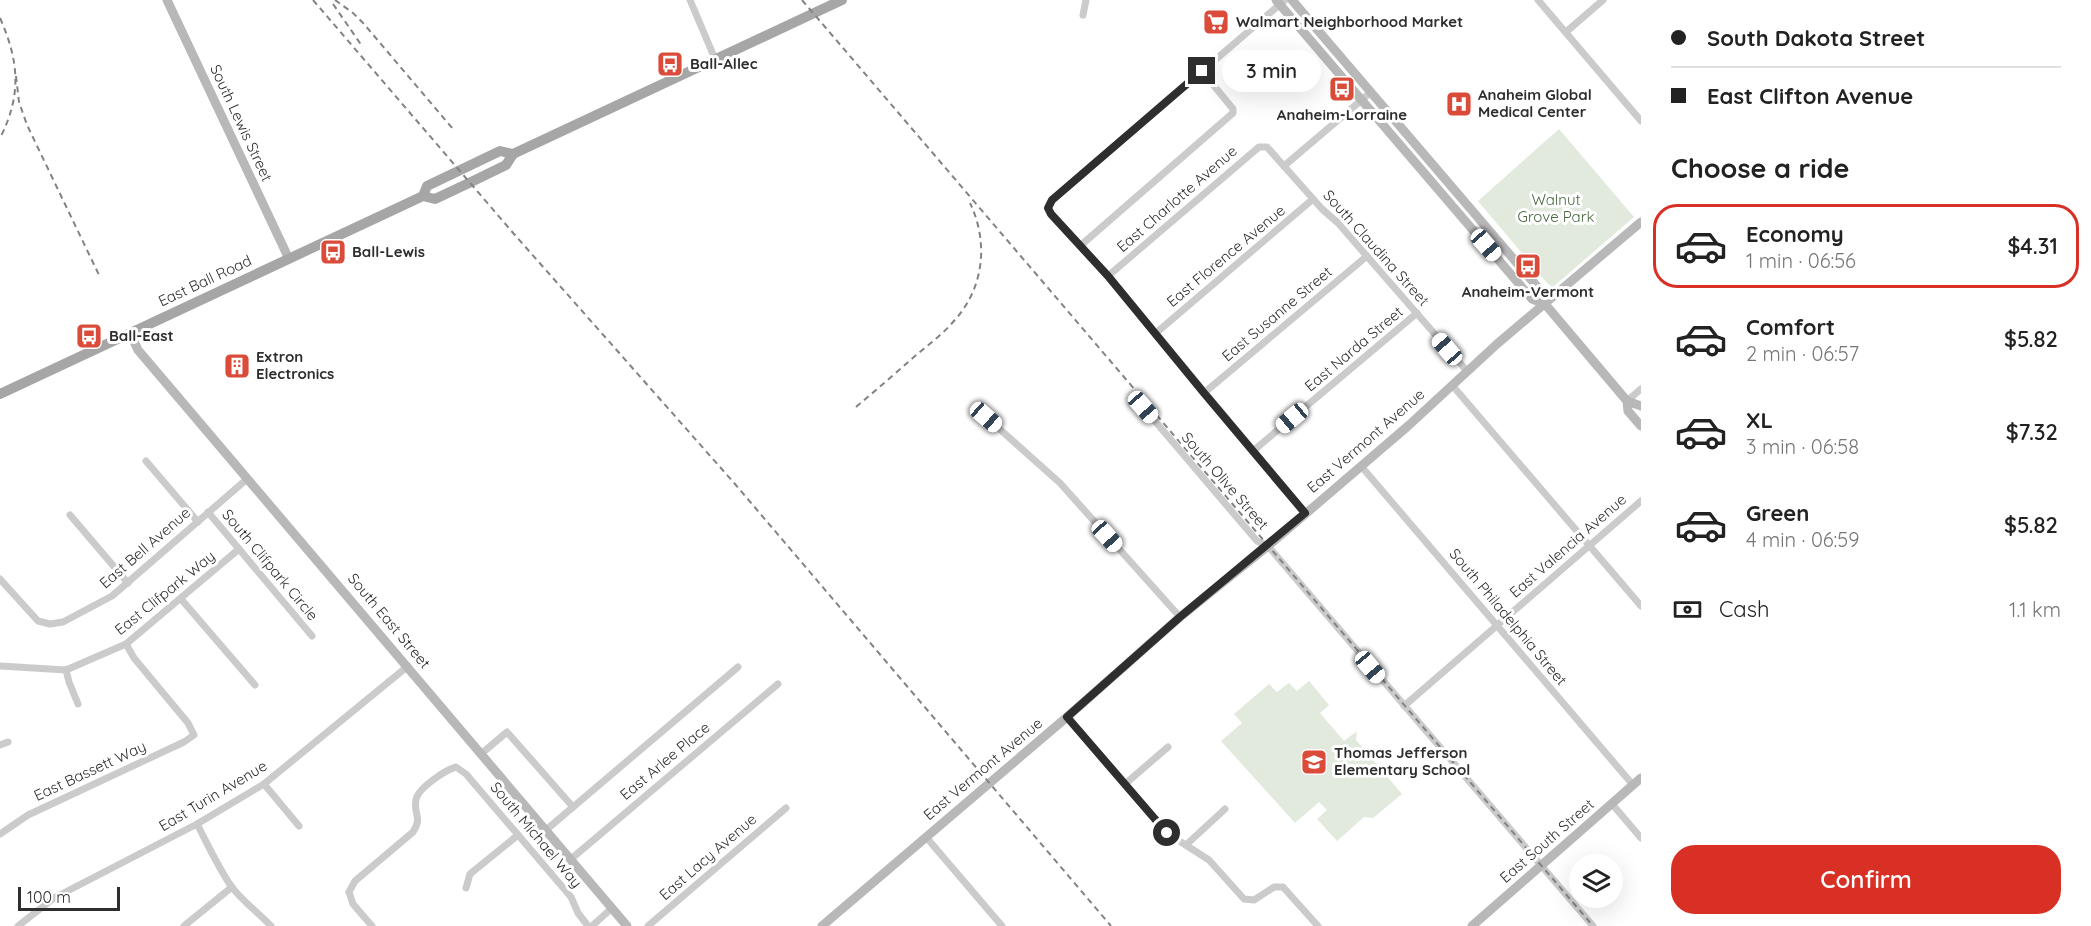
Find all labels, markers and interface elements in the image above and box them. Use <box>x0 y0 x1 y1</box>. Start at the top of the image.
supermarket icon: Walmart Neighborhood Market <box>1201 7 1231 37</box>
place label: Walmart Neighborhood Market <box>1236 12 1463 31</box>
text: South Dakota Street <box>1707 24 1925 52</box>
bus stop icon: Ball-Allec <box>655 49 685 79</box>
callout: 3 min <box>1223 50 1322 92</box>
place label: Ball-Allec <box>690 54 758 73</box>
route end <box>1188 57 1215 84</box>
text: 3 min <box>1246 58 1297 83</box>
street label: South Lewis Street <box>206 61 277 184</box>
bus stop icon: Anaheim-Lorraine <box>1327 74 1357 104</box>
text: East Clifton Avenue <box>1707 82 1913 110</box>
place label: Anaheim Global Medical Center <box>1478 85 1592 121</box>
hospital icon: Anaheim Global Medical Center <box>1444 89 1474 119</box>
place label: Anaheim-Lorraine <box>1277 105 1407 124</box>
street label: East Charlotte Avenue <box>1113 141 1241 256</box>
text: Choose a ride <box>1671 151 1849 185</box>
street label: South Claudina Street <box>1319 186 1433 310</box>
park label: Walnut Grove Park <box>1517 190 1595 226</box>
street label: East Florence Avenue <box>1163 200 1289 311</box>
icon: car <box>1674 219 1728 273</box>
text: Economy <box>1746 220 1844 248</box>
car <box>1467 226 1505 264</box>
text: $4.31 <box>2008 232 2058 260</box>
bus stop icon: Ball-Lewis <box>318 237 348 267</box>
place label: Ball-Lewis <box>352 242 425 261</box>
text: 1 min · 06:56 <box>1746 248 1856 273</box>
street label: East Ball Road <box>155 251 255 310</box>
bus stop icon: Anaheim-Vermont <box>1513 251 1543 281</box>
street label: East Susanne Street <box>1218 262 1336 365</box>
place label: Anaheim-Vermont <box>1462 282 1594 301</box>
street label: East Narda Street <box>1301 302 1407 395</box>
icon: car <box>1674 312 1728 366</box>
text: Comfort <box>1746 313 1835 341</box>
bus stop icon: Ball-East <box>74 321 104 351</box>
text: $5.82 <box>2004 325 2058 353</box>
place label: Ball-East <box>109 326 174 345</box>
car <box>1428 330 1466 368</box>
text: 2 min · 06:57 <box>1746 341 1859 366</box>
place label: Extron Electronics <box>256 347 334 383</box>
building icon: Extron Electronics <box>222 351 252 381</box>
street label: East Vermont Avenue <box>1303 384 1428 497</box>
car <box>1124 388 1162 426</box>
car <box>967 398 1005 436</box>
car <box>1272 400 1312 436</box>
icon: car <box>1674 405 1728 459</box>
text: XL <box>1746 406 1773 434</box>
text: $7.32 <box>2006 418 2058 446</box>
street label: South Olive Street <box>1178 428 1273 533</box>
text: 3 min · 06:58 <box>1746 434 1859 459</box>
street label: East Valencia Avenue <box>1505 490 1630 602</box>
icon: car <box>1674 498 1728 552</box>
text: Green <box>1746 499 1809 527</box>
street label: East Bell Avenue <box>95 503 194 592</box>
street label: South Clifpark Circle <box>218 505 323 624</box>
text: $5.82 <box>2004 511 2058 539</box>
car <box>1088 517 1126 555</box>
text: 4 min · 06:59 <box>1746 527 1859 552</box>
street label: South Philadelphia Street <box>1446 544 1571 689</box>
street label: East Clifpark Way <box>111 546 219 639</box>
street label: South East Street <box>344 569 435 672</box>
icon: cash <box>1671 593 1704 626</box>
text: Cash <box>1719 595 1770 623</box>
text: 1.1 km <box>2009 597 2061 622</box>
car <box>1352 647 1388 687</box>
street label: East Vermont Avenue <box>919 713 1046 824</box>
street label: East Arlee Place <box>616 718 713 804</box>
street label: East Bassett Way <box>31 736 149 805</box>
place label: Thomas Jefferson Elementary School <box>1334 743 1470 779</box>
school or university icon: Thomas Jefferson Elementary School <box>1299 747 1329 777</box>
street label: East Turin Avenue <box>155 756 270 835</box>
street label: South Michael Way <box>486 778 586 892</box>
street label: East South Street <box>1496 795 1598 887</box>
street label: East Lacy Avenue <box>655 809 760 904</box>
route start <box>1153 819 1180 846</box>
button: Confirm <box>1671 845 2061 914</box>
map controls <box>1569 854 1623 908</box>
button: layers <box>1569 854 1623 908</box>
scale bar <box>18 884 120 912</box>
text: 100 m <box>27 887 71 907</box>

